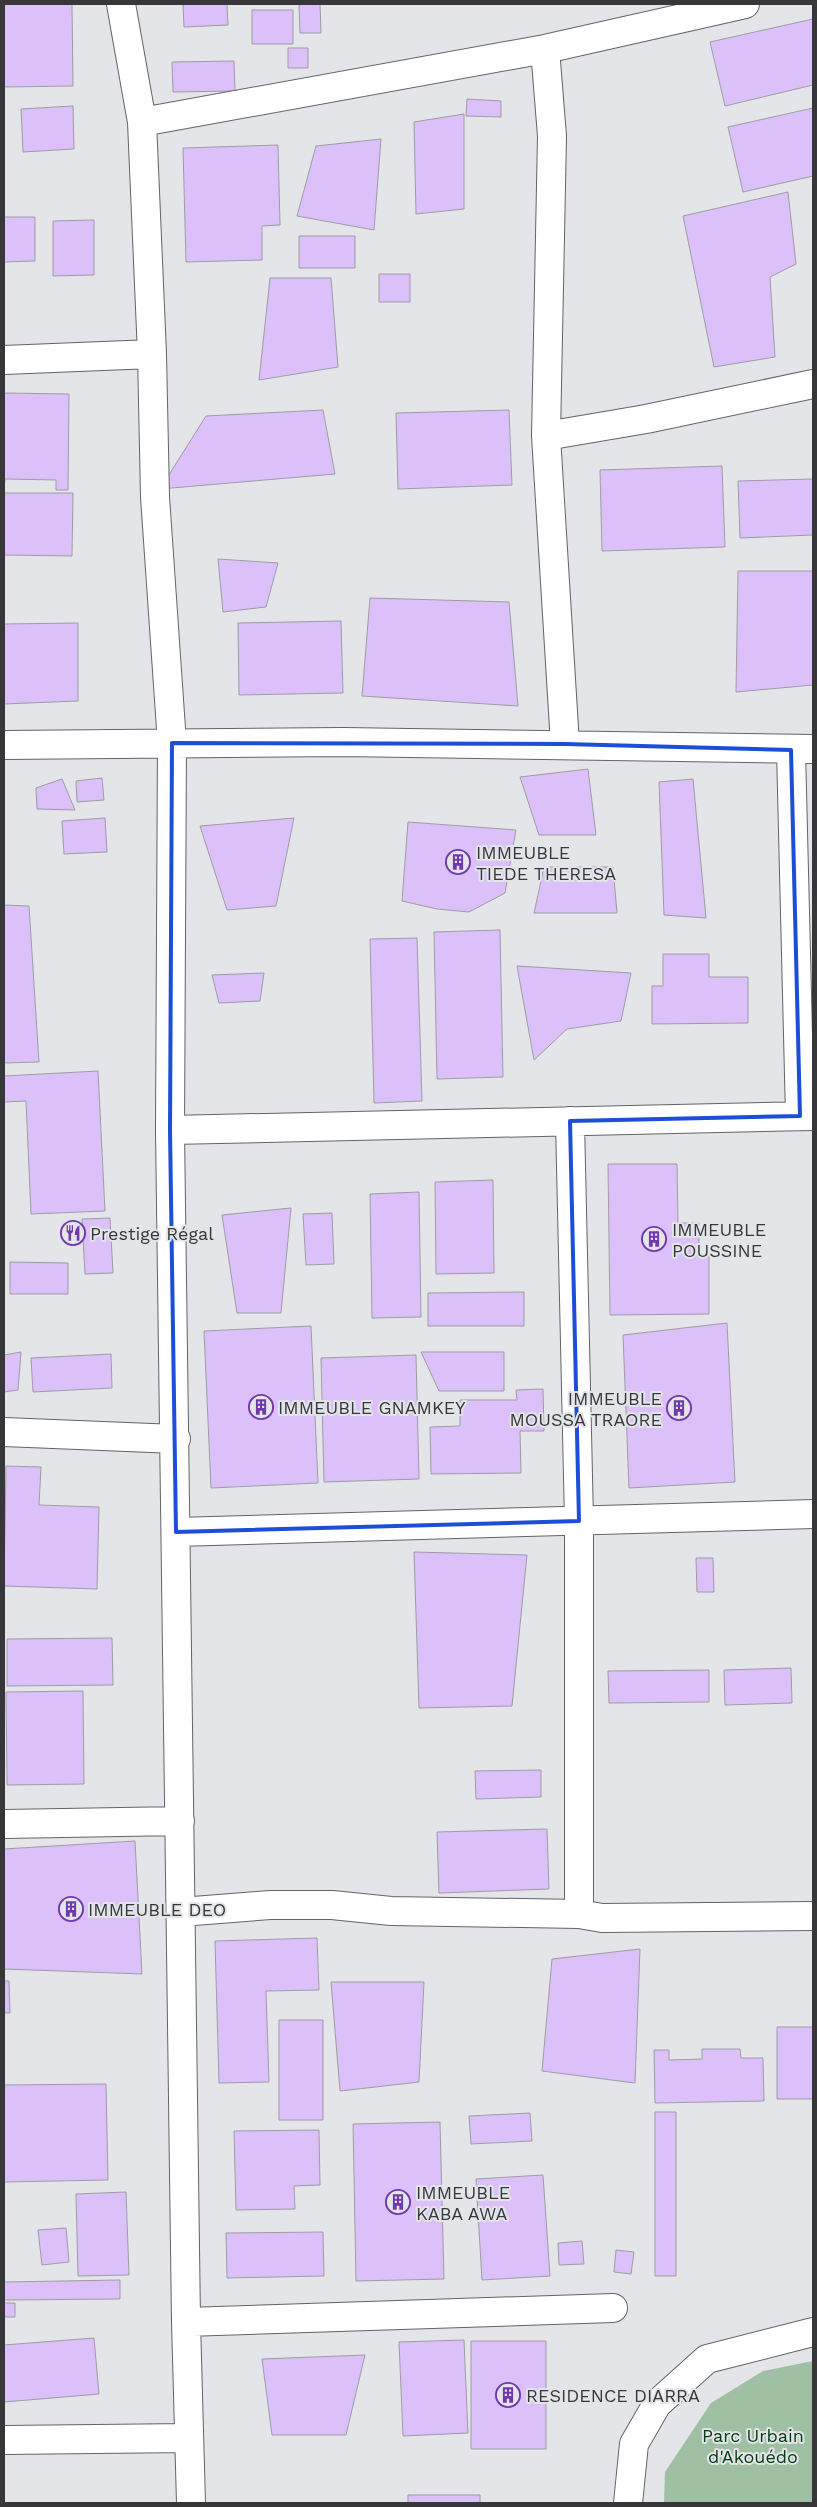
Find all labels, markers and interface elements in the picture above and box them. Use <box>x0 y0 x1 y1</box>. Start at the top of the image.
place label: IMMEUBLE TIEDE THERESA <box>476 842 616 884</box>
building icon: IMMEUBLE TIEDE THERESA <box>445 849 471 875</box>
place label: IMMEUBLE POUSSINE <box>672 1219 766 1261</box>
restaurant icon: Prestige Régal <box>60 1220 86 1246</box>
place label: Prestige Régal <box>90 1223 214 1244</box>
building icon: IMMEUBLE POUSSINE <box>641 1226 667 1252</box>
place label: IMMEUBLE MOUSSA TRAORE <box>509 1388 662 1430</box>
building icon: IMMEUBLE GNAMKEY <box>248 1394 274 1420</box>
building icon: IMMEUBLE MOUSSA TRAORE <box>666 1395 692 1421</box>
place label: IMMEUBLE GNAMKEY <box>278 1397 466 1418</box>
building icon: IMMEUBLE DEO <box>58 1896 84 1922</box>
place label: IMMEUBLE DEO <box>88 1899 226 1920</box>
place label: IMMEUBLE KABA AWA <box>416 2182 510 2224</box>
building icon: IMMEUBLE KABA AWA <box>385 2189 411 2215</box>
building icon: RESIDENCE DIARRA <box>495 2382 521 2408</box>
place label: RESIDENCE DIARRA <box>526 2385 700 2406</box>
park label: Parc Urbain d'Akouédo <box>702 2425 804 2467</box>

